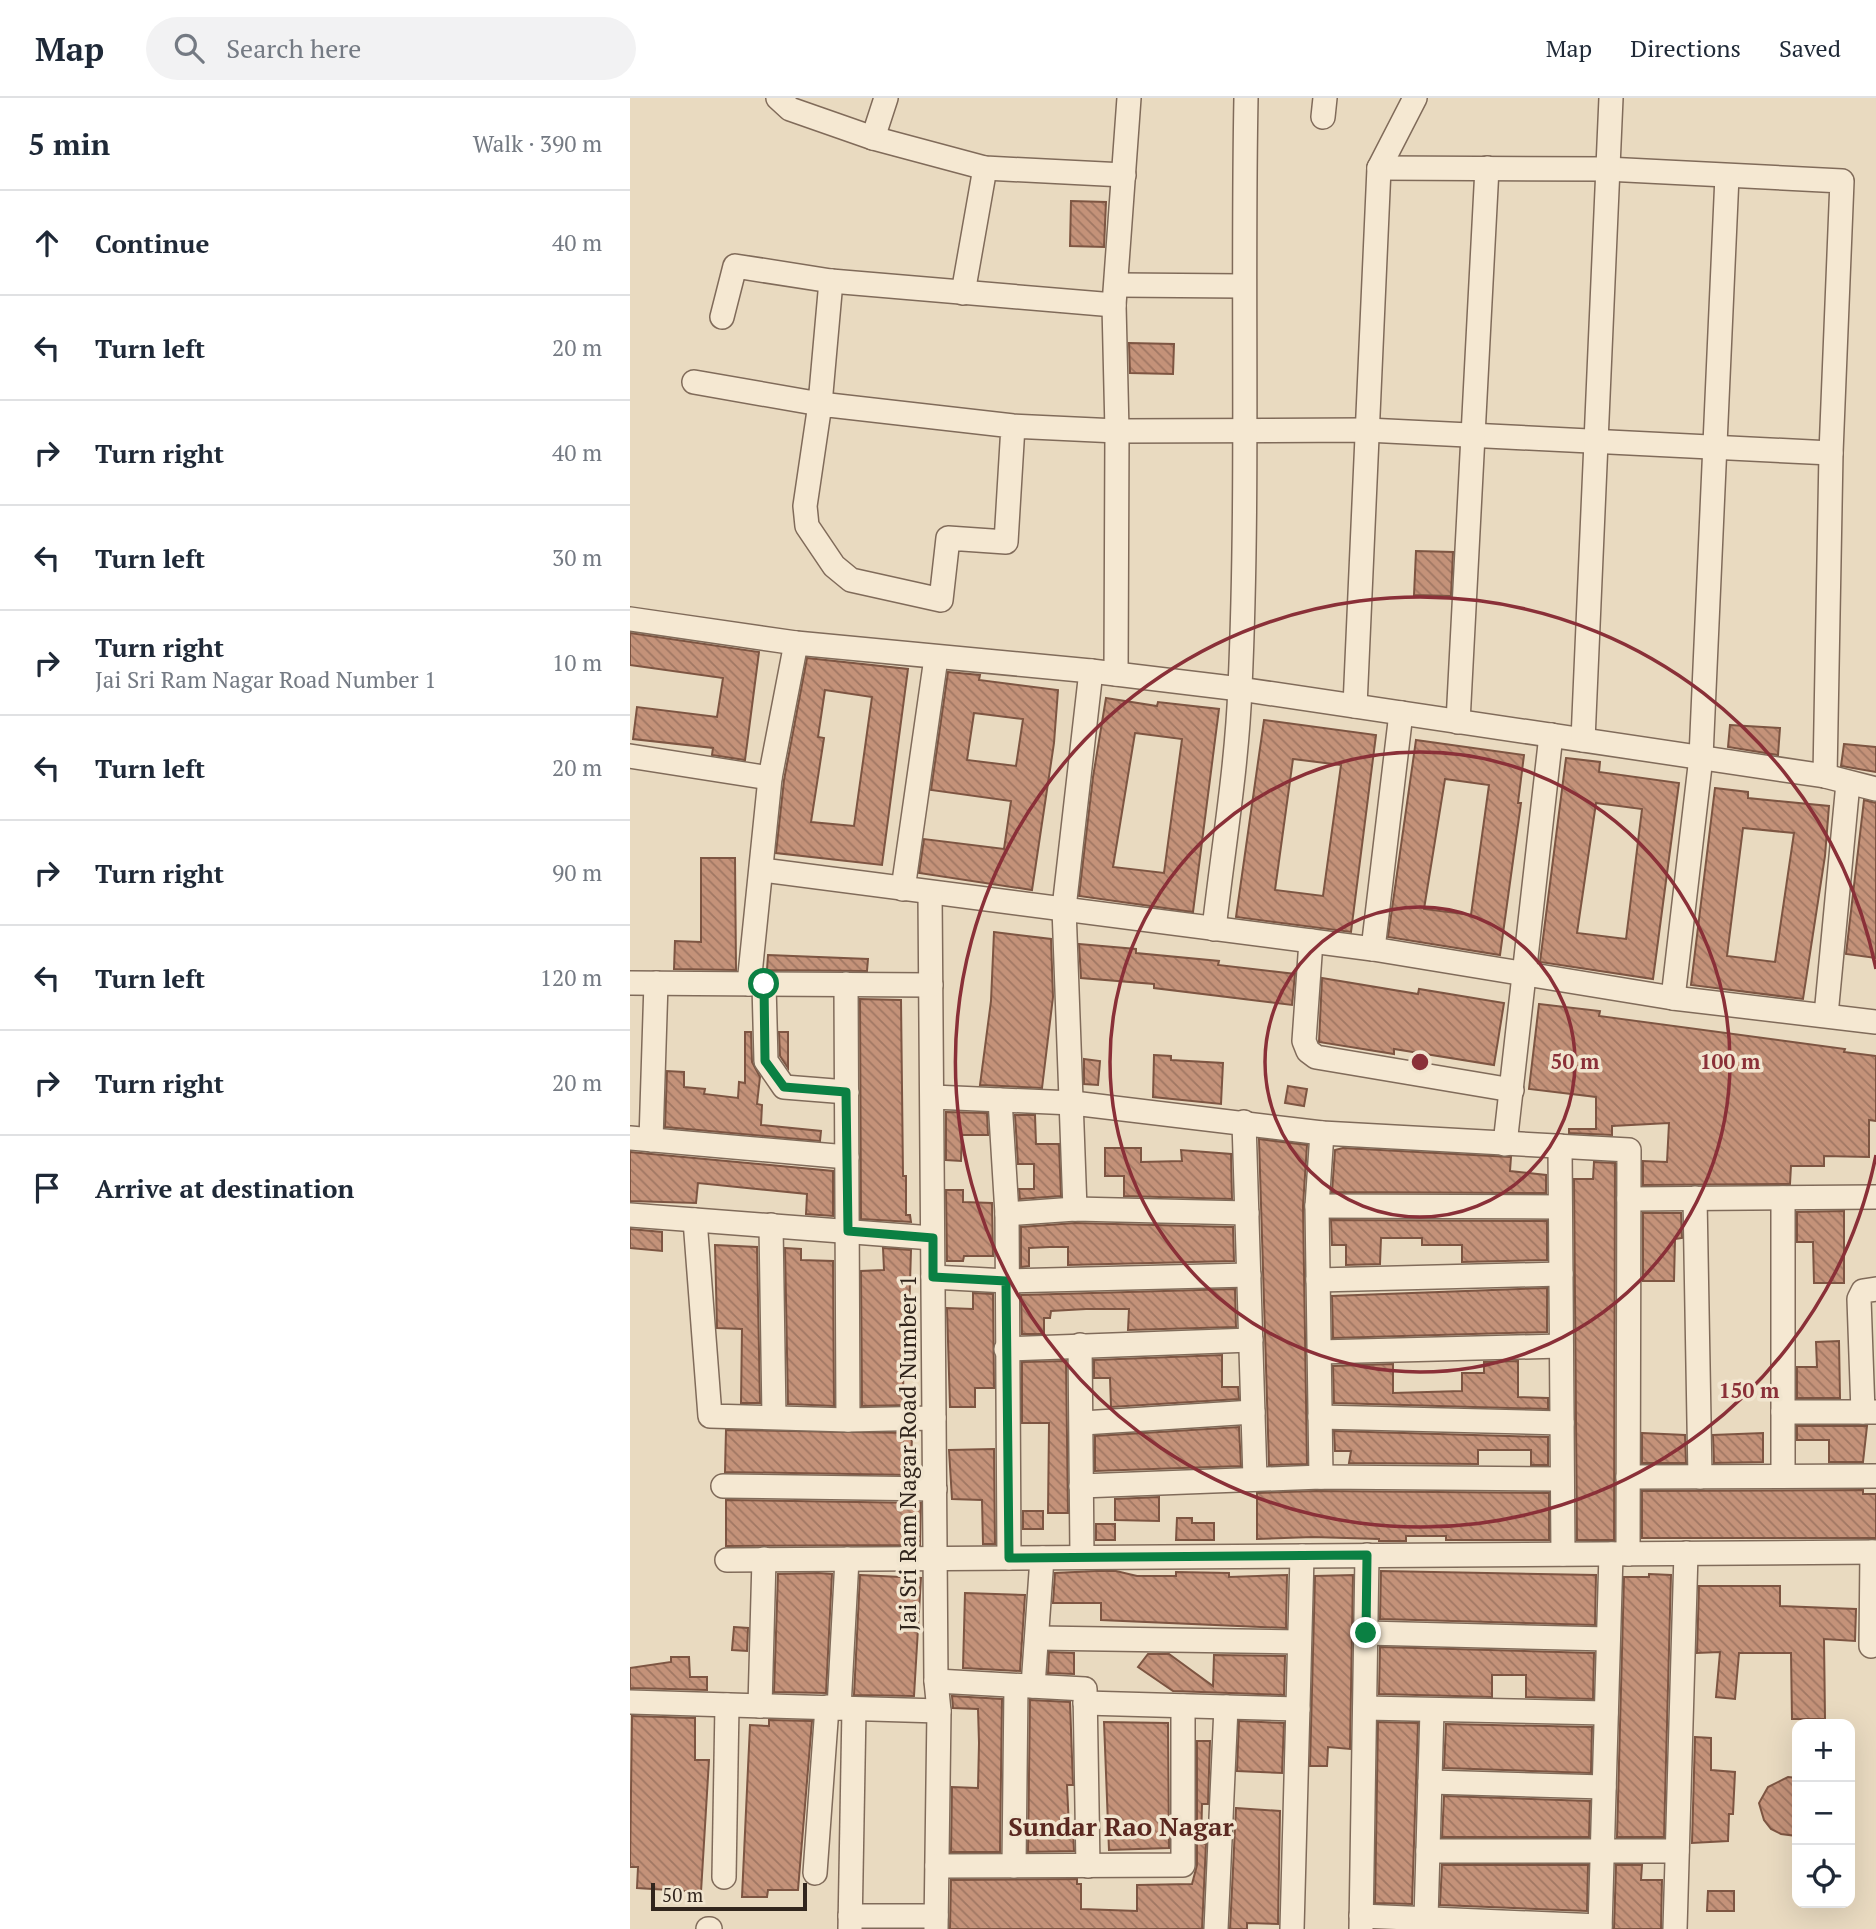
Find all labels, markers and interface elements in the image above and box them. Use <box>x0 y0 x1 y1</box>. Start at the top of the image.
search box <box>146 17 636 80</box>
text: Map <box>35 27 104 70</box>
icon: search <box>170 29 208 67</box>
text: Search here <box>226 31 361 65</box>
text: Map <box>1546 32 1592 64</box>
text: Directions <box>1630 32 1741 64</box>
text: Saved <box>1779 32 1841 64</box>
text: 5 min <box>28 124 110 164</box>
text: Walk · 390 m <box>473 128 602 159</box>
icon: ahead <box>28 224 66 262</box>
text: Continue <box>95 226 209 260</box>
text: 40 m <box>552 227 602 258</box>
icon: left <box>28 329 66 367</box>
text: Turn left <box>95 331 205 365</box>
text: 20 m <box>552 332 602 363</box>
icon: right <box>28 434 66 472</box>
text: Turn right <box>95 436 224 470</box>
text: 40 m <box>552 437 602 468</box>
icon: left <box>28 539 66 577</box>
text: Turn left <box>95 541 205 575</box>
text: 30 m <box>552 542 602 573</box>
text: Turn right <box>95 630 224 664</box>
icon: right <box>28 644 66 682</box>
text: 10 m <box>552 647 602 678</box>
text: Jai Sri Ram Nagar Road Number 1 <box>95 664 437 695</box>
icon: left <box>28 749 66 787</box>
text: Turn left <box>95 751 205 785</box>
text: 20 m <box>552 752 602 783</box>
icon: right <box>28 854 66 892</box>
text: Turn right <box>95 856 224 890</box>
text: 90 m <box>552 857 602 888</box>
icon: left <box>28 959 66 997</box>
text: Turn left <box>95 961 205 995</box>
text: 120 m <box>540 962 602 993</box>
route start <box>748 968 779 999</box>
text: 50 m <box>1551 1047 1600 1075</box>
text: 100 m <box>1700 1047 1761 1075</box>
centre of rings <box>1408 1050 1432 1074</box>
icon: right <box>28 1064 66 1102</box>
text: Turn right <box>95 1066 224 1100</box>
text: 20 m <box>552 1067 602 1098</box>
icon: arrive <box>28 1169 66 1207</box>
text: Arrive at destination <box>95 1171 354 1205</box>
street label: Jai Sri Ram Nagar Road Number 1 <box>891 1275 923 1631</box>
text: 150 m <box>1719 1376 1780 1404</box>
route end <box>1350 1617 1381 1648</box>
map controls <box>1792 1719 1855 1908</box>
button: + <box>1792 1719 1855 1782</box>
button: − <box>1792 1782 1855 1845</box>
district label: Sundar Rao Nagar <box>1008 1809 1234 1843</box>
button: locate <box>1792 1845 1855 1908</box>
scale bar <box>651 1880 807 1912</box>
text: 50 m <box>662 1882 703 1907</box>

